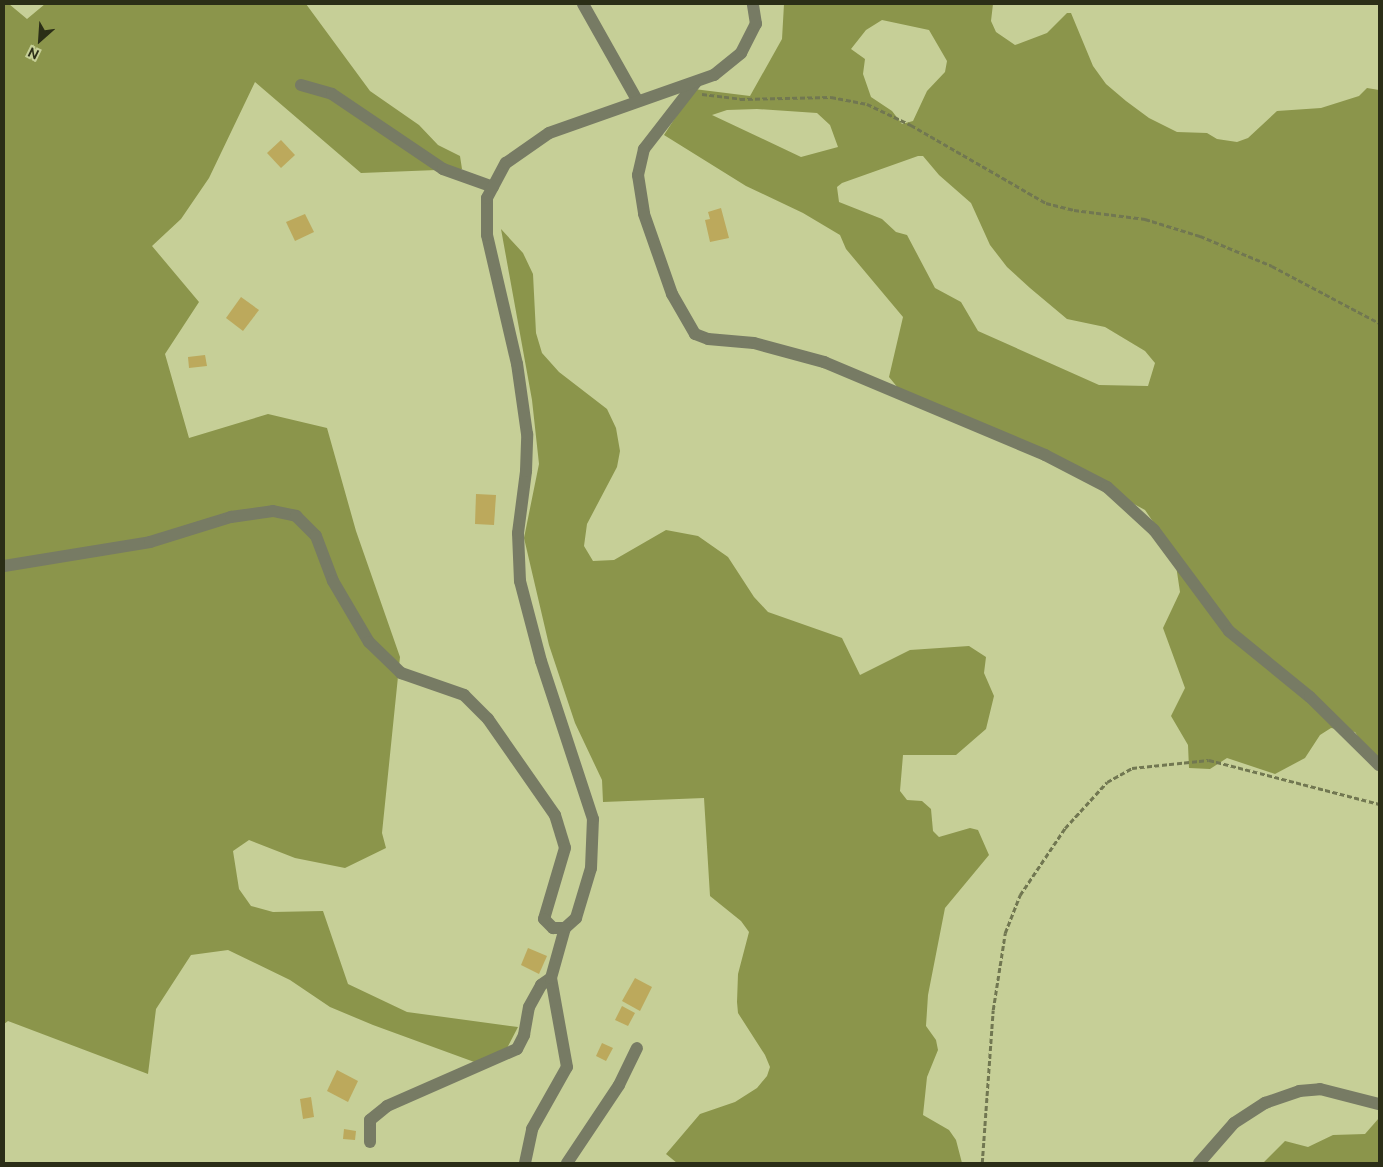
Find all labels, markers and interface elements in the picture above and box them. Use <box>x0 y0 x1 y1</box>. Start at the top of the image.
north arrow <box>15 15 65 65</box>
text: N <box>25 44 42 63</box>

